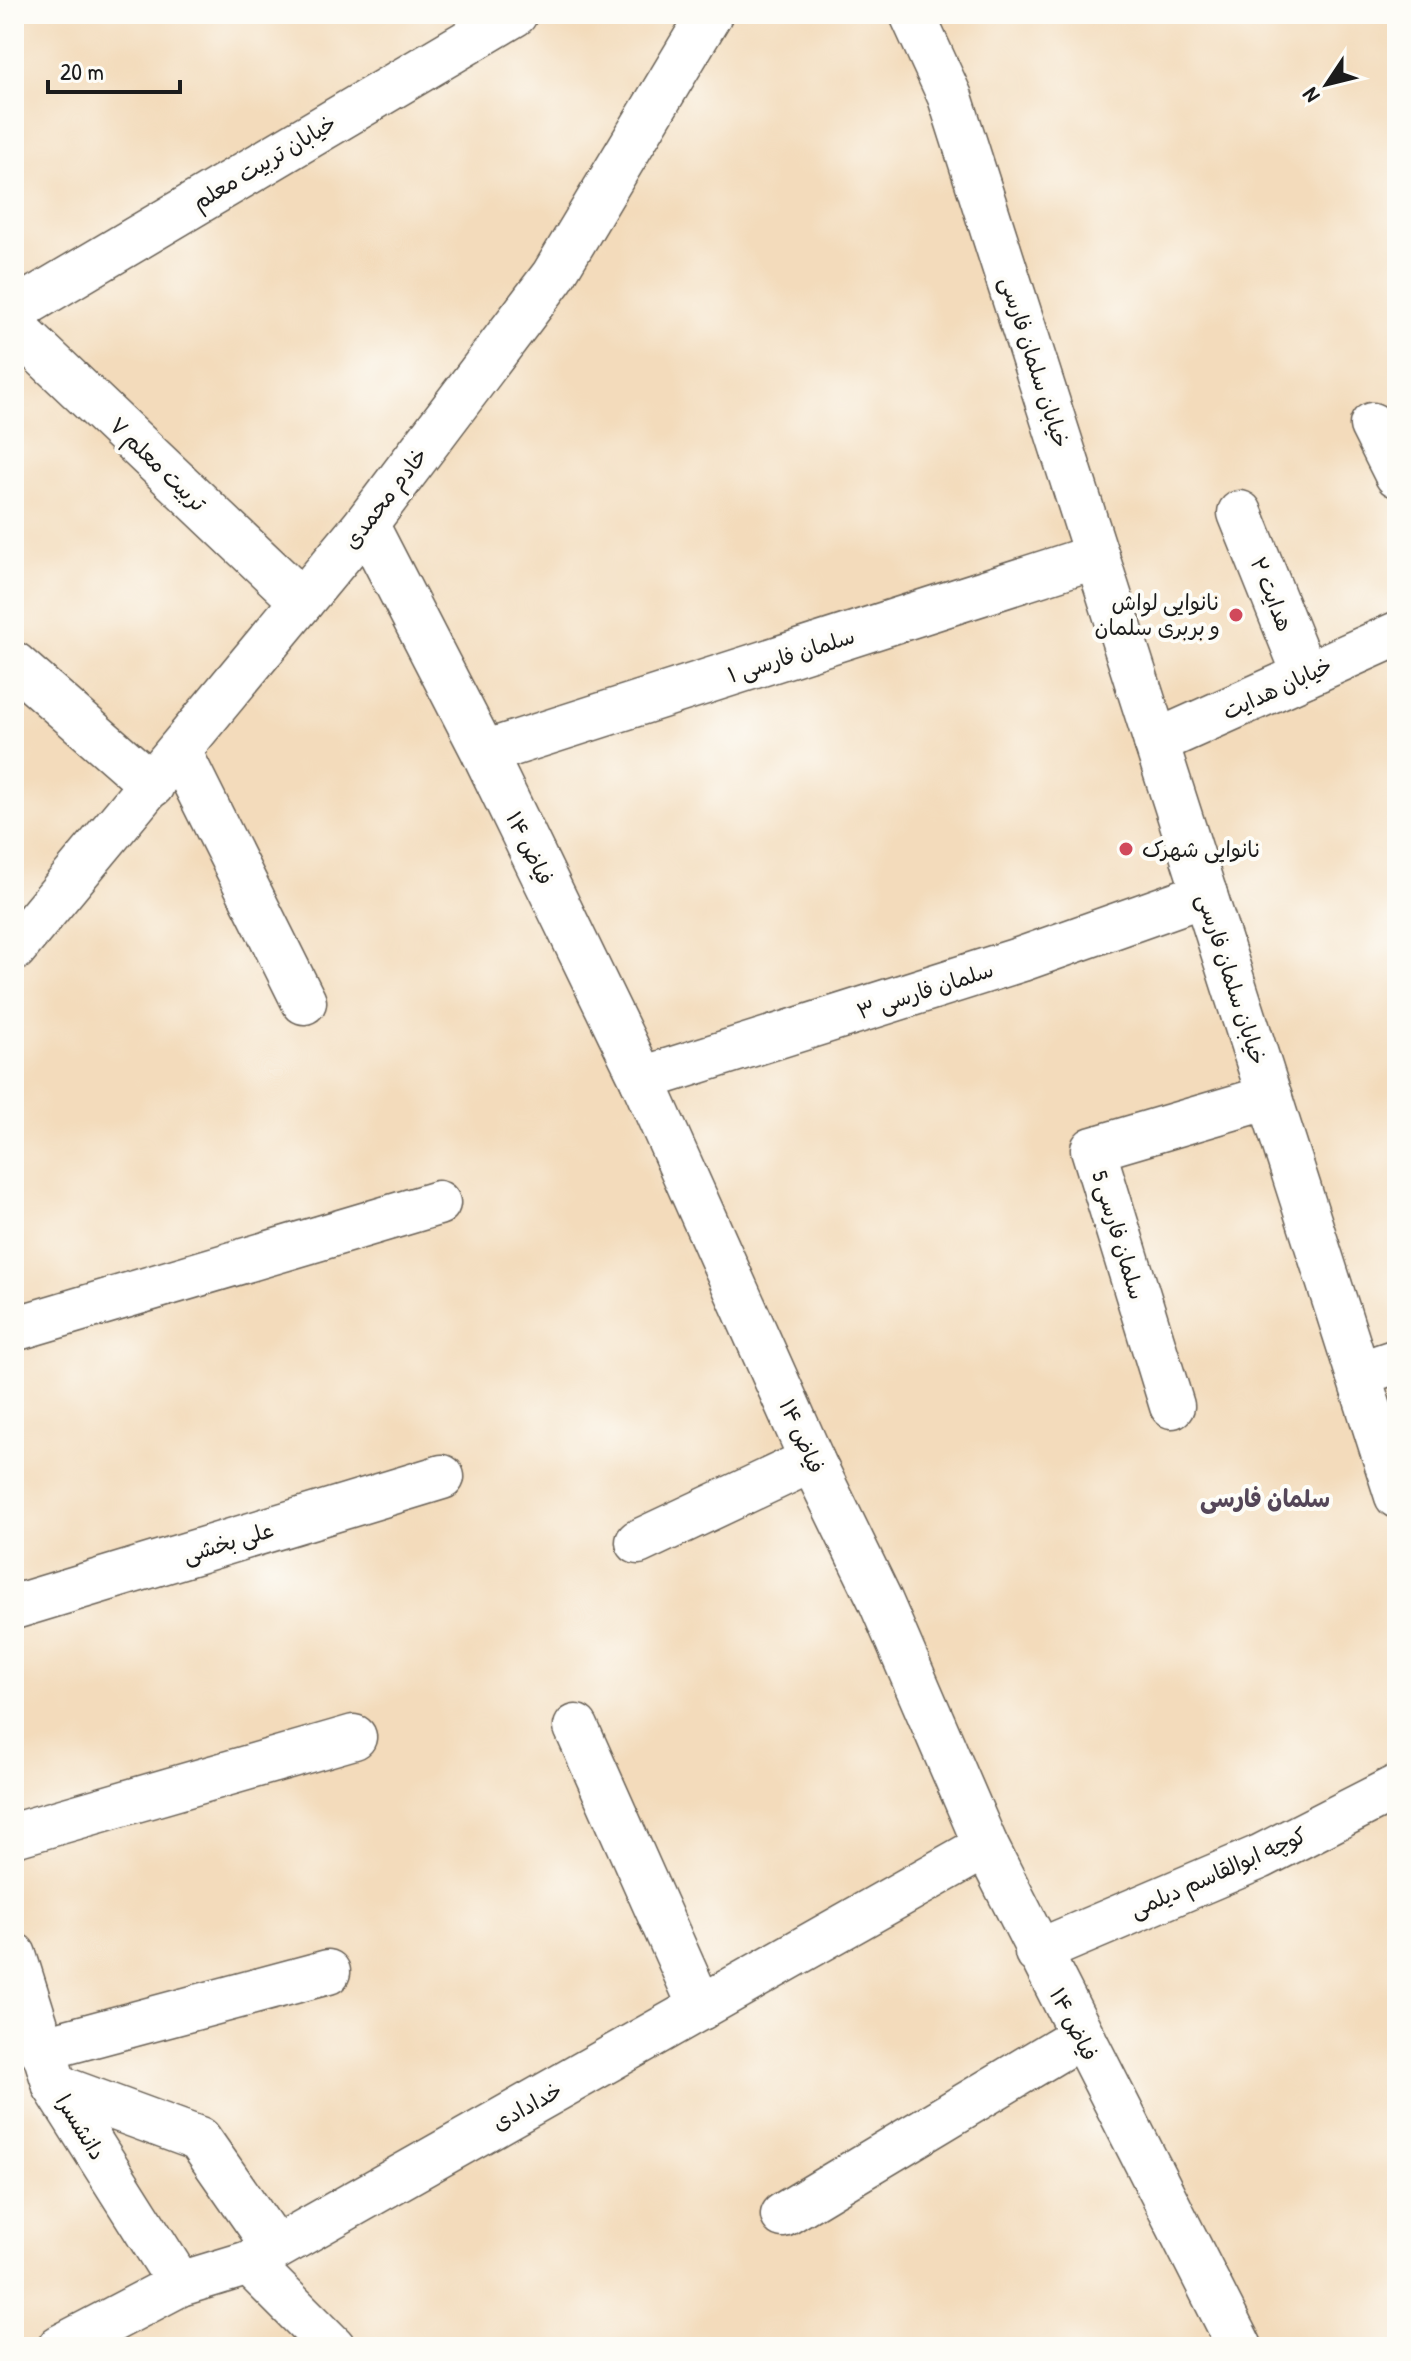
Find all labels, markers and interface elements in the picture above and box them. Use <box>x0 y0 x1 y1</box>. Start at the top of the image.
scale bar <box>48 44 180 94</box>
north arrow <box>1287 44 1367 124</box>
text: 20 m <box>60 55 104 87</box>
text: N <box>1295 82 1326 109</box>
street label: خیابان تربیت معلم <box>187 107 343 218</box>
street label: خیابان سلمان فارسی <box>993 273 1077 451</box>
street label: تربیت معلم ۷ <box>102 410 213 520</box>
street label: خادم محمدی <box>336 441 437 557</box>
street label: هدایت ۲ <box>1244 552 1300 636</box>
place label: نانوایی لواش و بربری سلمان <box>1094 587 1220 642</box>
marker: نانوایی لواش و بربری سلمان <box>1227 606 1245 624</box>
street label: سلمان فارسی ۱ <box>724 620 858 690</box>
street label: خیابان هدایت <box>1217 650 1337 726</box>
street label: فیاض ۱۴ <box>499 806 561 890</box>
place label: نانوایی شهرک <box>1142 834 1261 864</box>
marker: نانوایی شهرک <box>1117 840 1135 858</box>
street label: خیابان سلمان فارسی <box>1190 890 1274 1068</box>
street label: سلمان فارسی ۳ <box>853 954 997 1026</box>
street label: سلمان فارسی 5 <box>1085 1167 1153 1303</box>
street label: فیاض ۱۴ <box>772 1394 832 1478</box>
district label: سلمان فارسی <box>1200 1482 1330 1514</box>
street label: علی بخشی <box>179 1514 277 1570</box>
street label: کوچه ابوالقاسم دیلمی <box>1125 1820 1312 1926</box>
street label: فیاض ۱۴ <box>1043 1982 1105 2066</box>
street label: خدادادی <box>487 2075 567 2137</box>
street label: دانشسرا <box>49 2088 113 2166</box>

